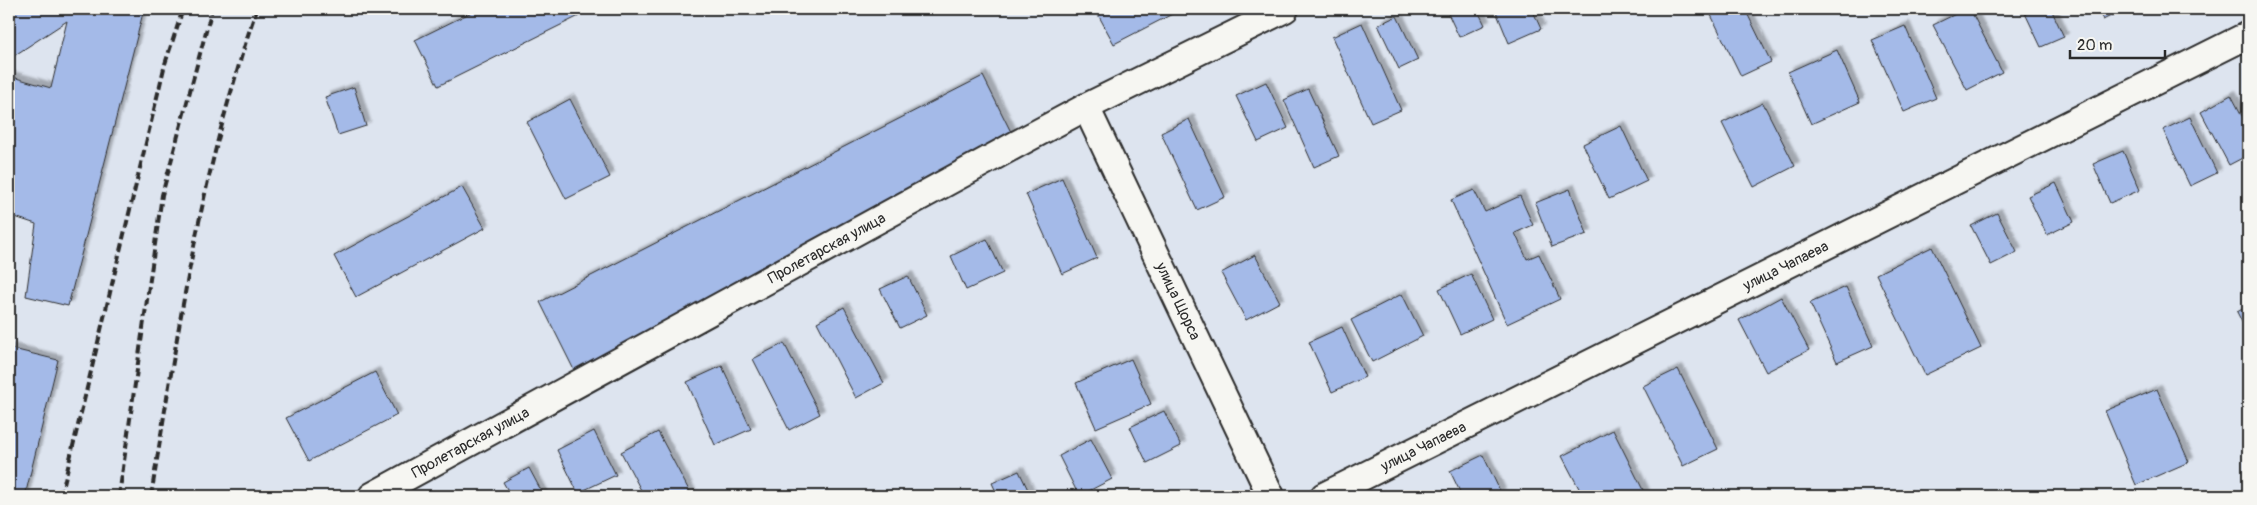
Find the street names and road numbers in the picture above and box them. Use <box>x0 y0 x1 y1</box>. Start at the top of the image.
street label: Пролетарская улица <box>765 208 889 288</box>
street label: улица Чапаева <box>1739 236 1832 295</box>
street label: улица Щорса <box>1151 258 1205 343</box>
street label: Пролетарская улица <box>408 403 532 482</box>
street label: улица Чапаева <box>1377 417 1469 476</box>

